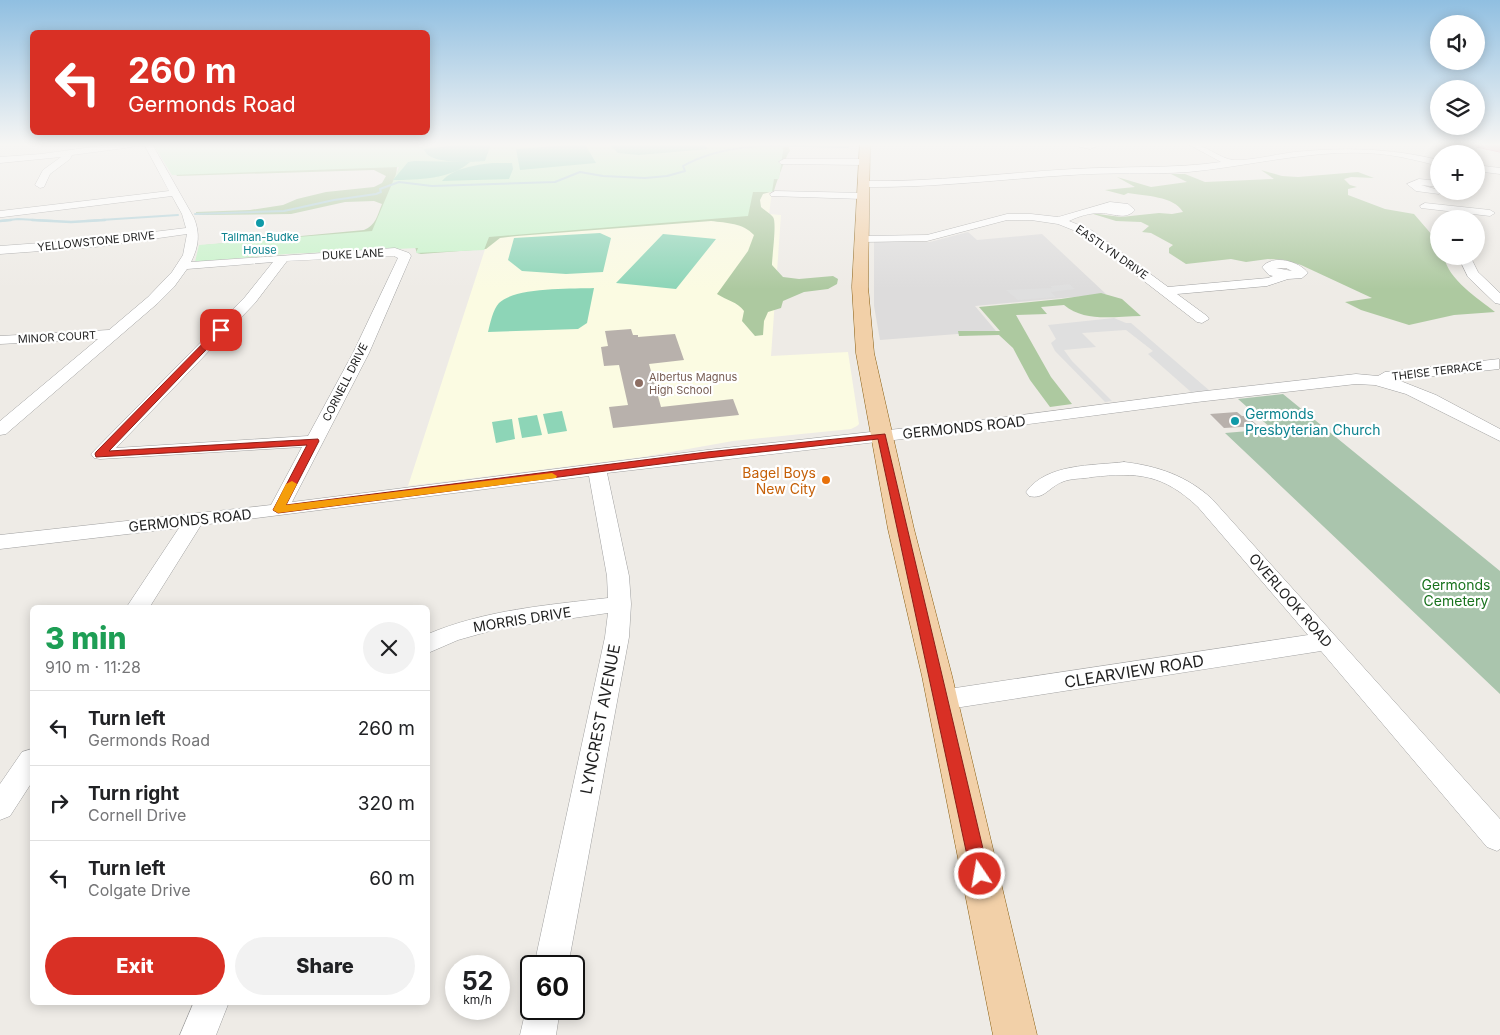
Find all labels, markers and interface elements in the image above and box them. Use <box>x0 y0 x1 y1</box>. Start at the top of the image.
map controls <box>1430 15 1485 265</box>
button: sound <box>1430 15 1485 70</box>
text: 260 m <box>128 49 237 91</box>
icon: left <box>45 50 110 115</box>
button: layers <box>1430 80 1485 135</box>
text: Germonds Road <box>128 91 296 117</box>
button: + <box>1430 145 1485 200</box>
button: − <box>1430 210 1485 265</box>
marker: Tallman-Budke House <box>254 217 266 229</box>
street label: EASTLYN DRIVE <box>1073 222 1151 282</box>
street label: YELLOWSTONE DRIVE <box>37 228 155 254</box>
place label: Tallman-Budke House <box>221 230 299 257</box>
street label: DUKE LANE <box>322 245 384 263</box>
pin <box>200 309 242 351</box>
icon: arrive <box>207 316 235 344</box>
street label: MINOR COURT <box>17 328 97 346</box>
street label: CORNELL DRIVE <box>319 340 371 424</box>
street label: THEISE TERRACE <box>1391 358 1483 384</box>
place label: Albertus Magnus High School <box>649 370 738 397</box>
marker: Albertus Magnus High School <box>633 377 645 389</box>
place label: Germonds Presbyterian Church <box>1245 405 1381 438</box>
street label: GERMONDS ROAD <box>902 412 1026 442</box>
marker: Germonds Presbyterian Church <box>1229 415 1241 427</box>
place label: Bagel Boys New City <box>742 464 816 497</box>
marker: Bagel Boys New City <box>820 474 832 486</box>
street label: GERMONDS ROAD <box>128 505 252 535</box>
street label: OVERLOOK ROAD <box>1246 550 1336 650</box>
park label: Germonds Cemetery <box>1422 576 1491 609</box>
street label: MORRIS DRIVE <box>472 603 572 635</box>
text: 3 min <box>45 620 127 656</box>
button: close <box>363 622 415 674</box>
street label: LYNCREST AVENUE <box>576 642 624 796</box>
street label: CLEARVIEW ROAD <box>1063 650 1205 692</box>
text: 910 m · 11:28 <box>45 657 141 677</box>
text: Turn left <box>88 707 166 730</box>
icon: left <box>45 714 73 742</box>
text: 260 m <box>358 717 415 740</box>
text: Germonds Road <box>88 730 210 750</box>
text: Turn right <box>88 782 179 805</box>
icon: right <box>45 789 73 817</box>
text: 320 m <box>358 792 415 815</box>
text: Cornell Drive <box>88 805 186 825</box>
position arrow <box>953 847 1005 899</box>
text: Turn left <box>88 857 166 880</box>
icon: left <box>45 864 73 892</box>
text: 60 m <box>369 867 415 890</box>
text: Colgate Drive <box>88 880 191 900</box>
button: Exit <box>45 937 225 995</box>
button: Share <box>235 937 415 995</box>
speed limit sign: 60 <box>520 955 585 1020</box>
text: 52 <box>462 966 493 996</box>
text: km/h <box>463 992 492 1007</box>

